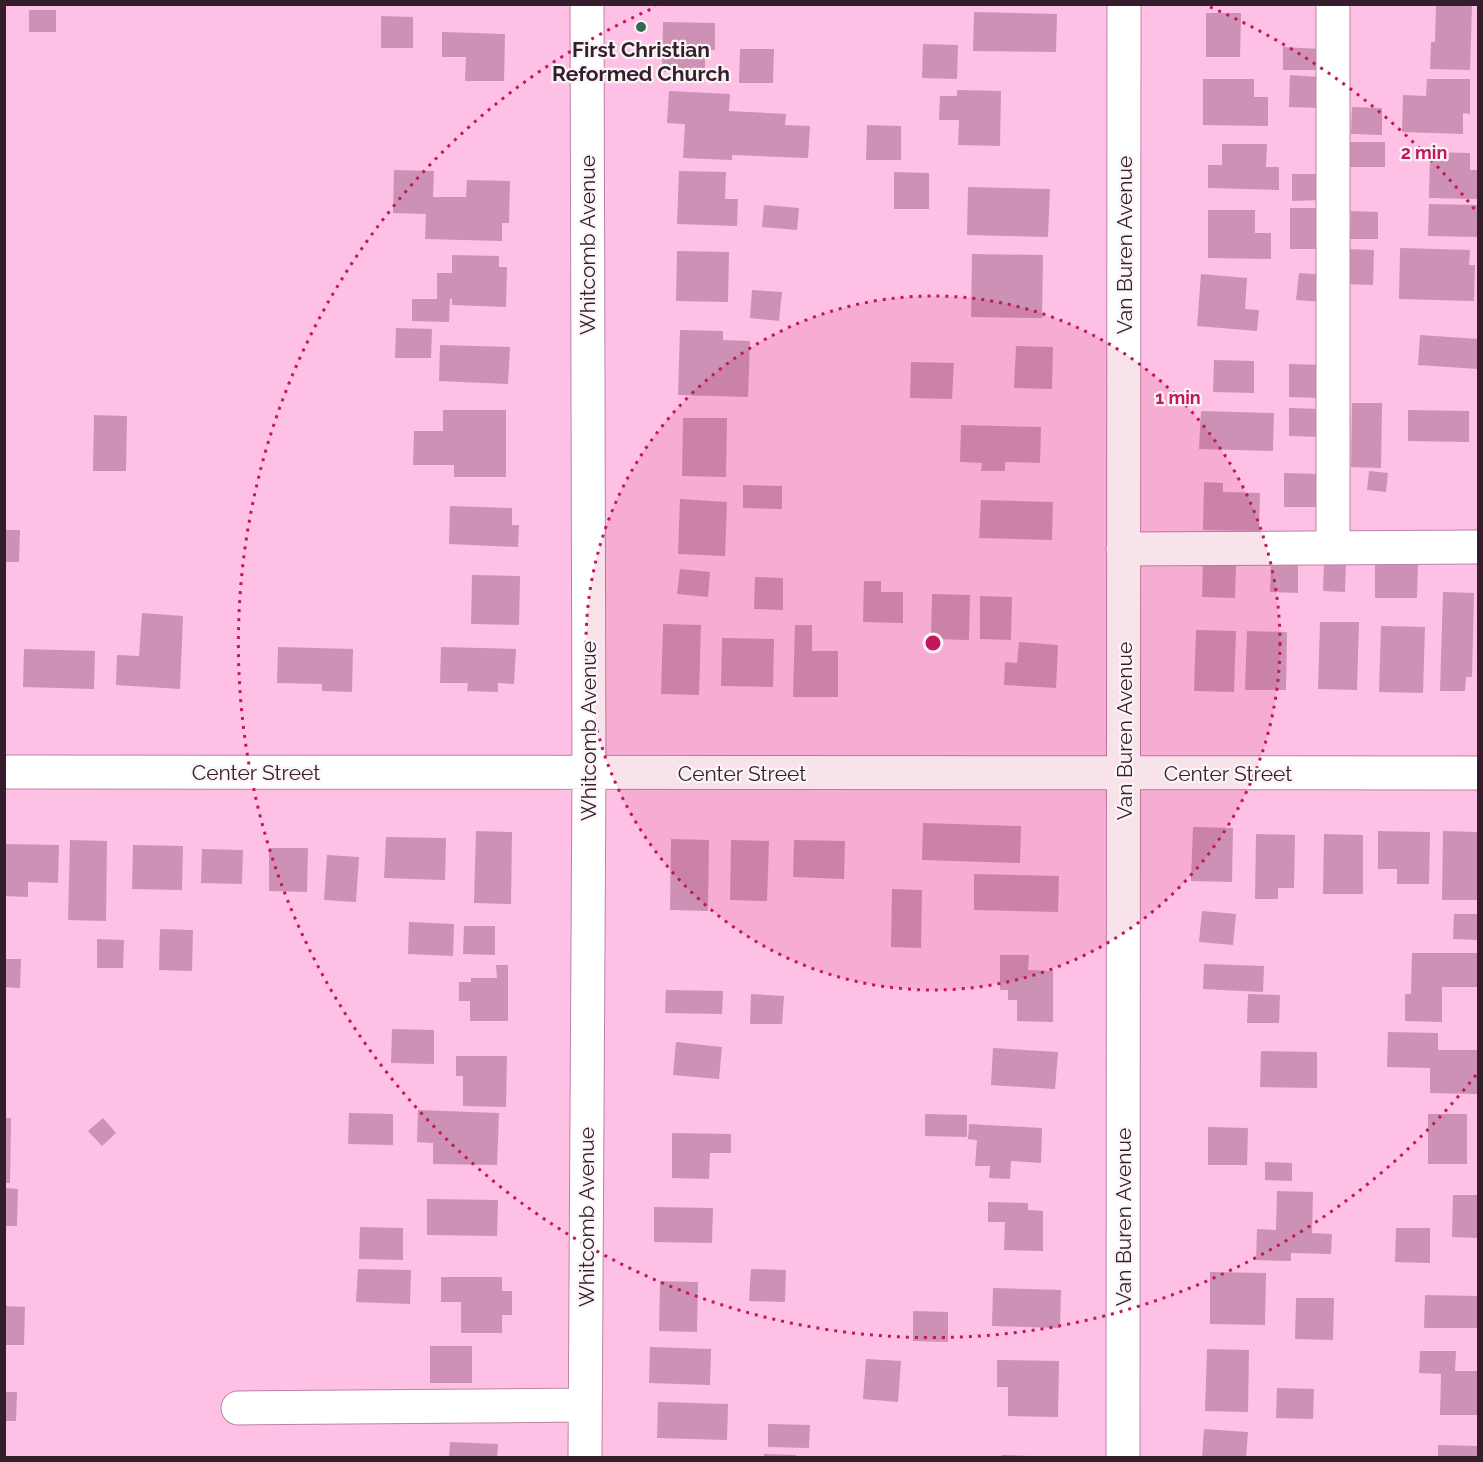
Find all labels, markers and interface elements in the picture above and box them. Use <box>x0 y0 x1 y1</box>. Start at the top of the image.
marker: First Christian Reformed Church <box>634 20 648 34</box>
place label: First Christian Reformed Church <box>552 37 730 86</box>
text: 2 min <box>1401 142 1447 163</box>
street label: Whitcomb Avenue <box>575 155 600 335</box>
street label: Van Buren Avenue <box>1112 156 1137 334</box>
text: 1 min <box>1155 387 1201 408</box>
centre of rings <box>923 633 943 653</box>
street label: Whitcomb Avenue <box>576 641 601 821</box>
street label: Van Buren Avenue <box>1112 642 1137 820</box>
street label: Center Street <box>192 760 320 785</box>
street label: Center Street <box>678 761 806 786</box>
street label: Center Street <box>1164 761 1292 786</box>
street label: Whitcomb Avenue <box>574 1127 599 1307</box>
street label: Van Buren Avenue <box>1111 1128 1136 1306</box>

